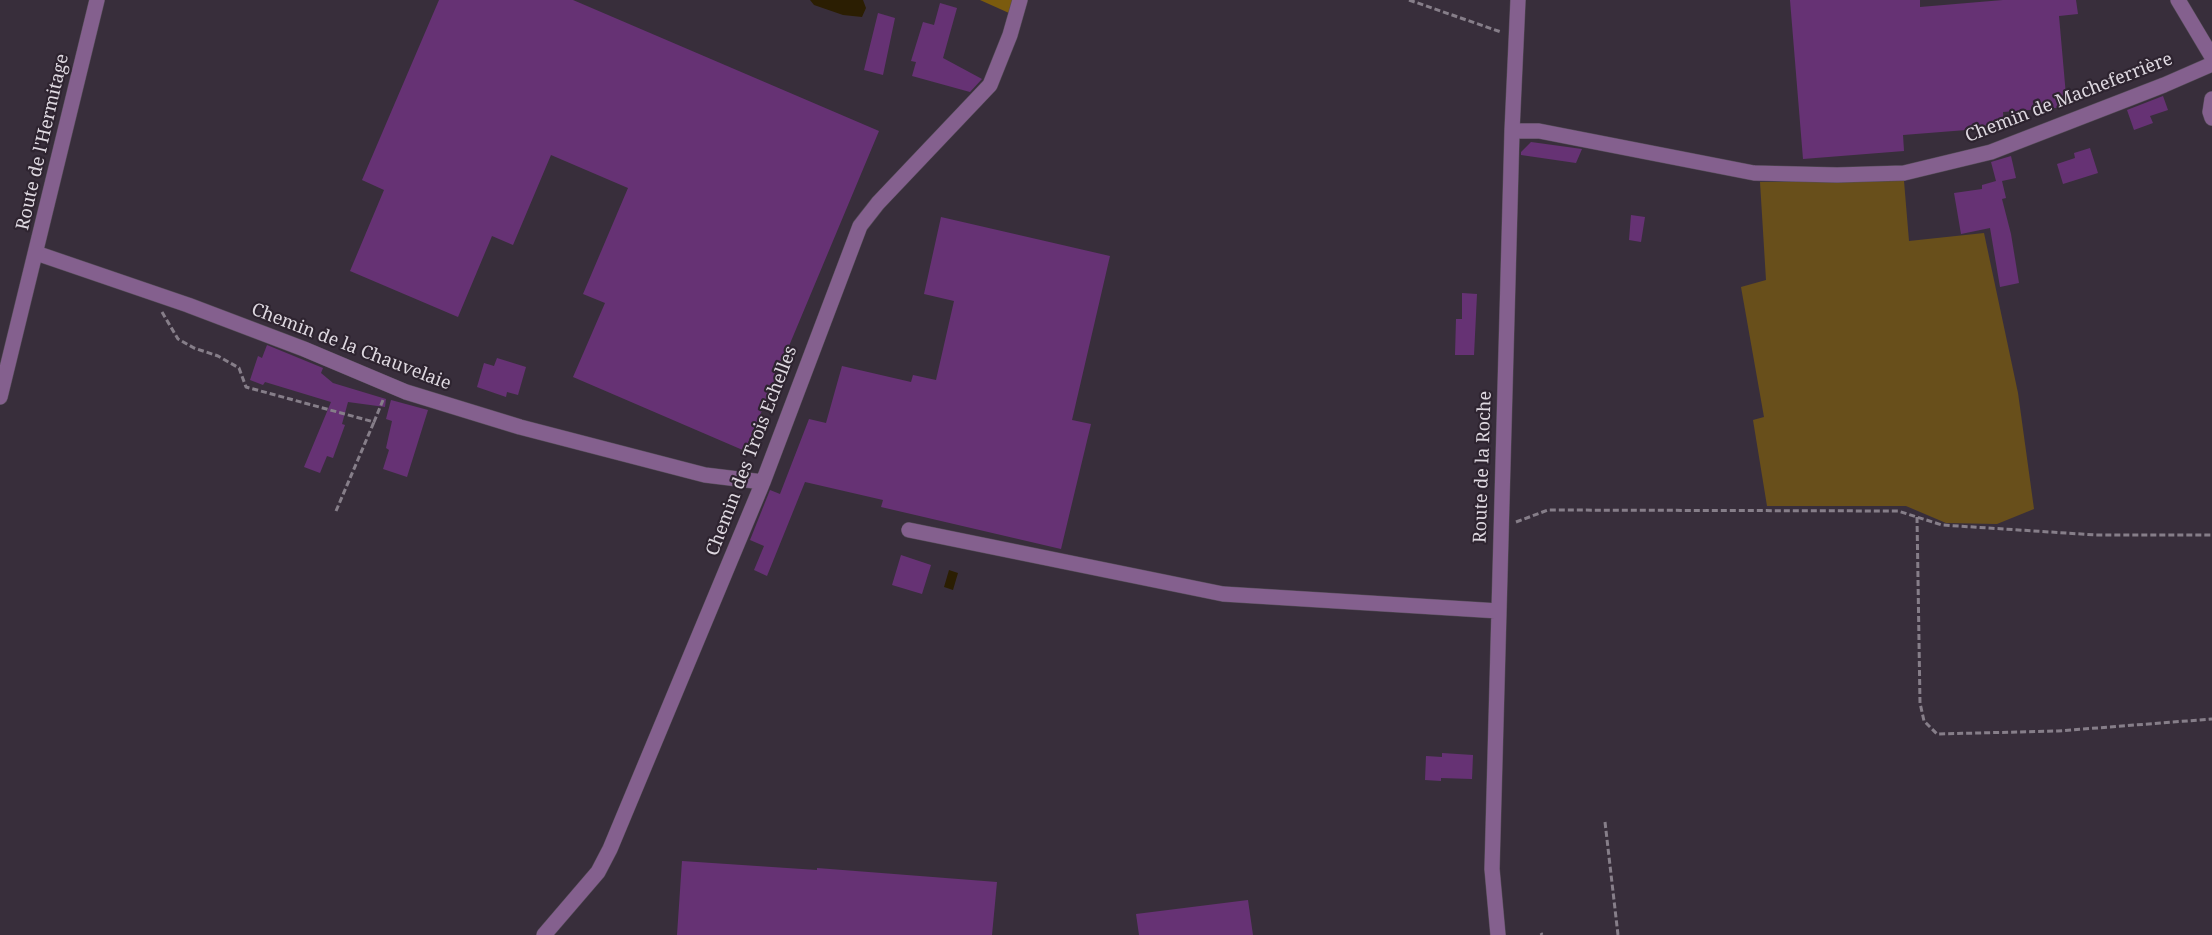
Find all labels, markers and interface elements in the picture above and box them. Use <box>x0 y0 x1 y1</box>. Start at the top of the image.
street label: Chemin de Macheferrière <box>1962 48 2176 148</box>
street label: Route de l'Hermitage <box>12 52 74 232</box>
street label: Chemin de la Chauvelaie <box>248 299 454 395</box>
street label: Chemin des Trois Echelles <box>702 343 802 559</box>
street label: Route de la Roche <box>1470 391 1496 543</box>

